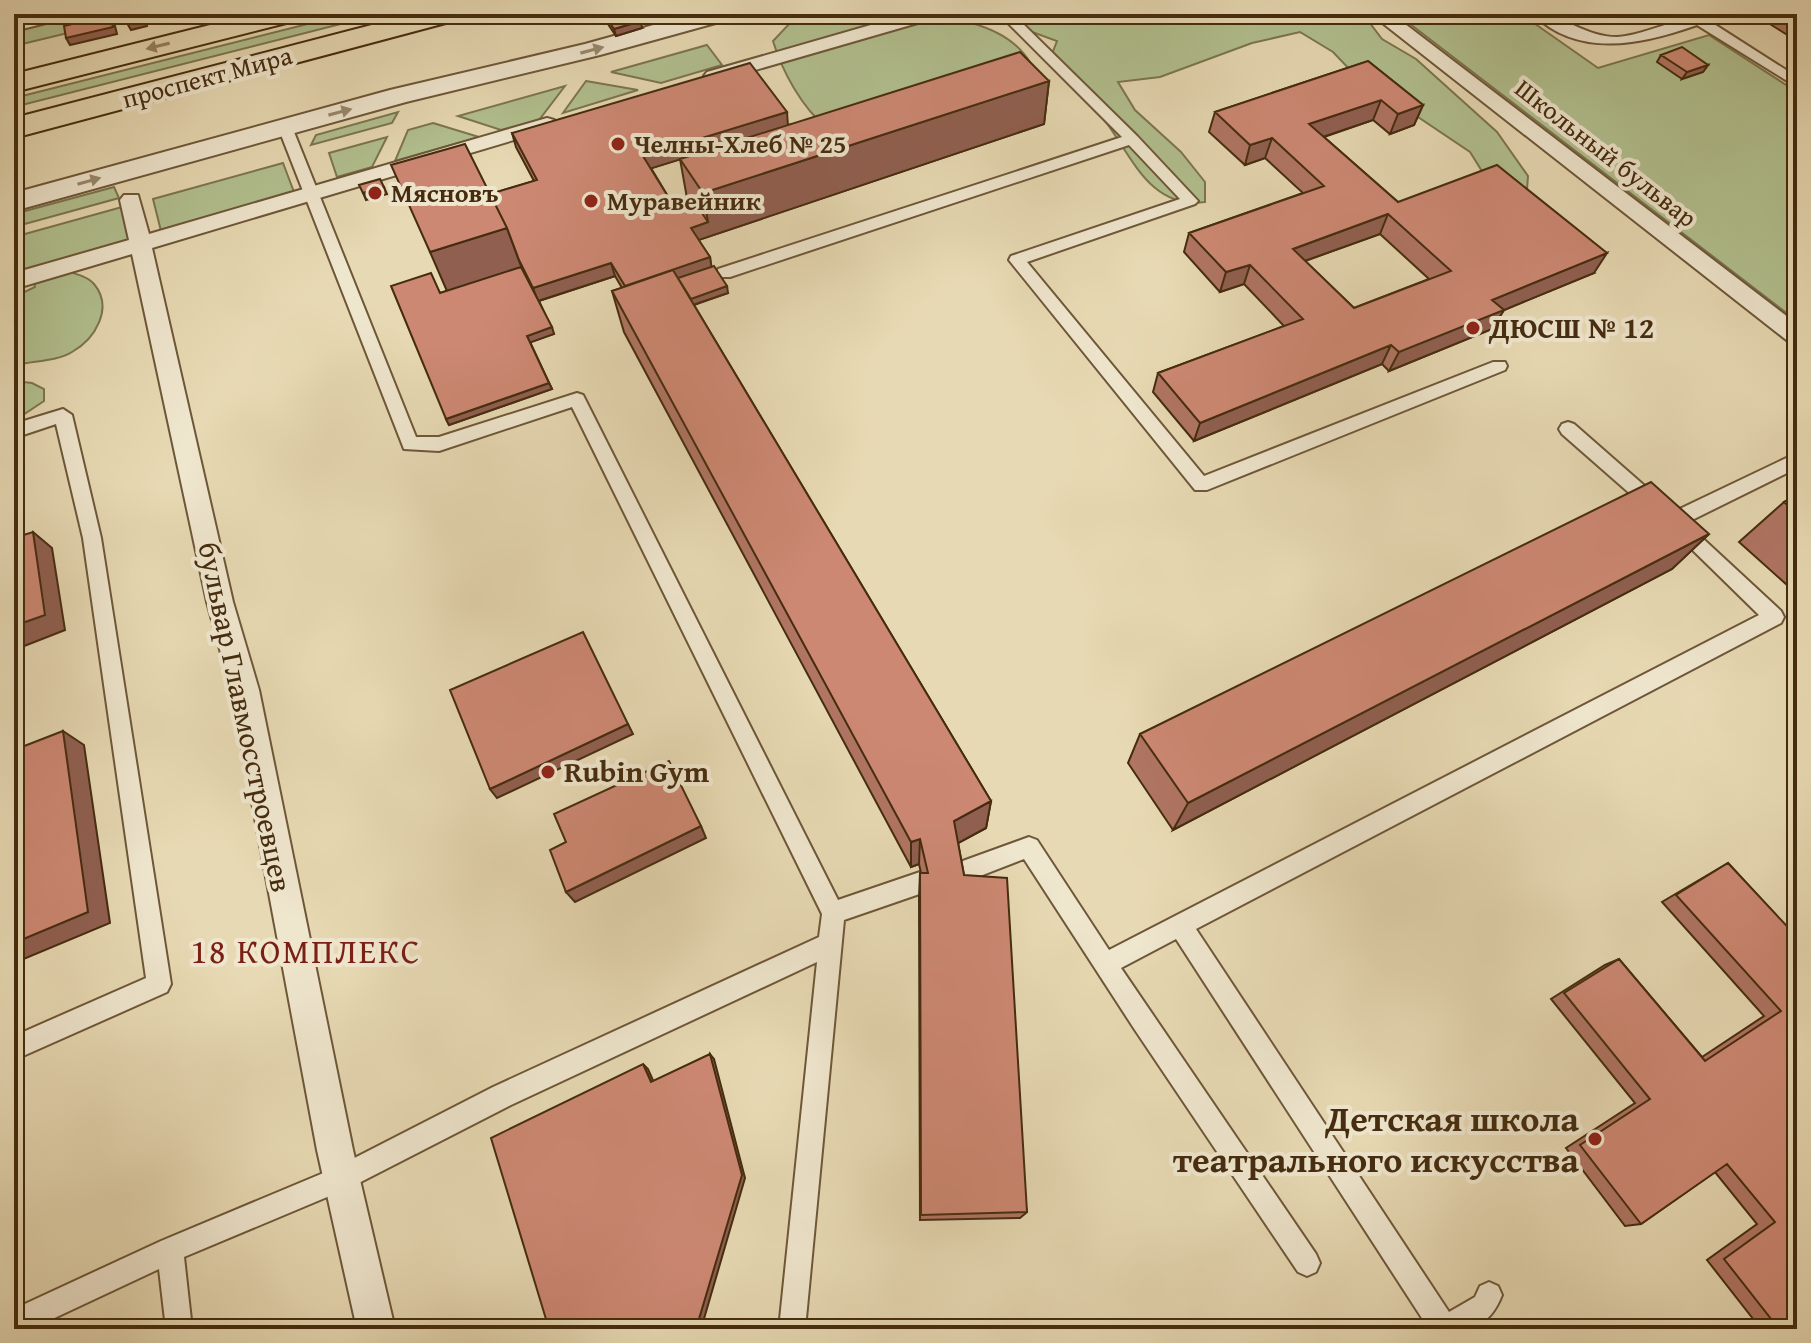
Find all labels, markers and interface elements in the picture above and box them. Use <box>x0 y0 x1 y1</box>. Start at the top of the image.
street label: проспект Мира <box>118 35 297 118</box>
one-way arrow <box>146 41 171 53</box>
one-way arrow <box>580 43 605 55</box>
street label: Школьный бульвар <box>1507 69 1706 236</box>
one-way arrow <box>328 105 352 118</box>
place label: Челны-Хлеб № 25 <box>634 124 847 163</box>
marker: Челны-Хлеб № 25 <box>609 135 627 153</box>
place label: Мясновъ <box>391 173 499 212</box>
one-way arrow <box>77 174 102 186</box>
place label: Муравейник <box>607 181 761 220</box>
marker: Мясновъ <box>366 184 384 202</box>
marker: Муравейник <box>582 192 600 210</box>
place label: ДЮСШ № 12 <box>1488 305 1654 349</box>
marker: ДЮСШ № 12 <box>1464 319 1482 337</box>
street label: бульвар Главмосстроевцев <box>187 538 305 896</box>
place label: Rubin Gym <box>564 749 709 793</box>
marker: Rubin Gym <box>539 763 557 781</box>
district label: 18 КОМПЛЕКС <box>191 926 421 975</box>
place label: Детская школа театрального искусства <box>1173 1091 1580 1185</box>
marker: Детская школа театрального искусства <box>1586 1130 1604 1148</box>

